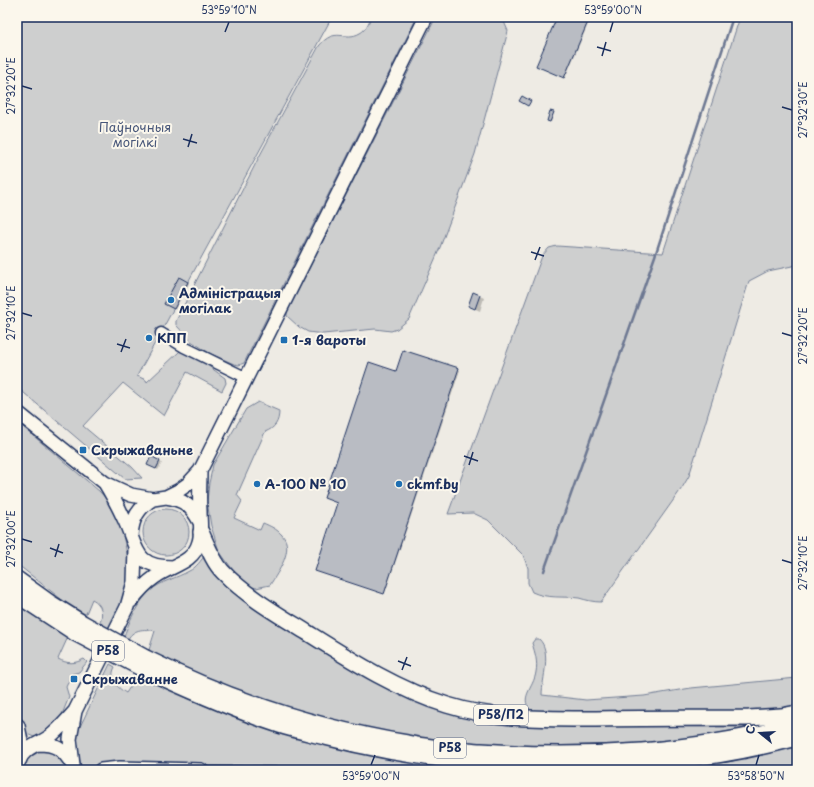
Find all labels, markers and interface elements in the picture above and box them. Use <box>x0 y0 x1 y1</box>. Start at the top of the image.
text: 53°59'10"N <box>201 2 257 17</box>
text: 53°59'00"N <box>584 2 642 17</box>
text: 27°32'20"E <box>3 57 18 115</box>
text: 27°32'30"E <box>795 82 810 138</box>
park label: Паўночныя могілкі <box>99 117 171 151</box>
place label: Адміністрацыя могілак <box>179 283 281 317</box>
text: 27°32'10"E <box>3 286 18 340</box>
marker: Адміністрацыя могілак <box>166 295 176 305</box>
text: 27°32'20"E <box>795 307 810 365</box>
place label: КПП <box>157 328 187 347</box>
place label: 1-я вароты <box>292 330 366 349</box>
marker: КПП <box>144 333 154 343</box>
marker: 1-я вароты <box>279 335 289 345</box>
place label: Скрыжаваньне <box>91 440 193 459</box>
marker: Скрыжаваньне <box>78 445 88 455</box>
place label: А-100 № 10 <box>265 474 347 493</box>
place label: ckmf.by <box>407 474 459 493</box>
marker: А-100 № 10 <box>252 479 262 489</box>
marker: ckmf.by <box>394 479 404 489</box>
text: 27°32'00"E <box>3 510 18 568</box>
text: 27°32'10"E <box>795 536 810 590</box>
road number: Р58 <box>92 641 124 661</box>
place label: Скрыжаванне <box>82 669 178 688</box>
marker: Скрыжаванне <box>69 674 79 684</box>
road number: Р58/П2 <box>474 705 528 725</box>
north arrow <box>740 713 780 753</box>
text: С <box>741 723 759 736</box>
road number: Р58 <box>434 738 466 758</box>
text: 53°59'00"N <box>342 768 400 783</box>
text: 53°58'50"N <box>727 768 785 783</box>

